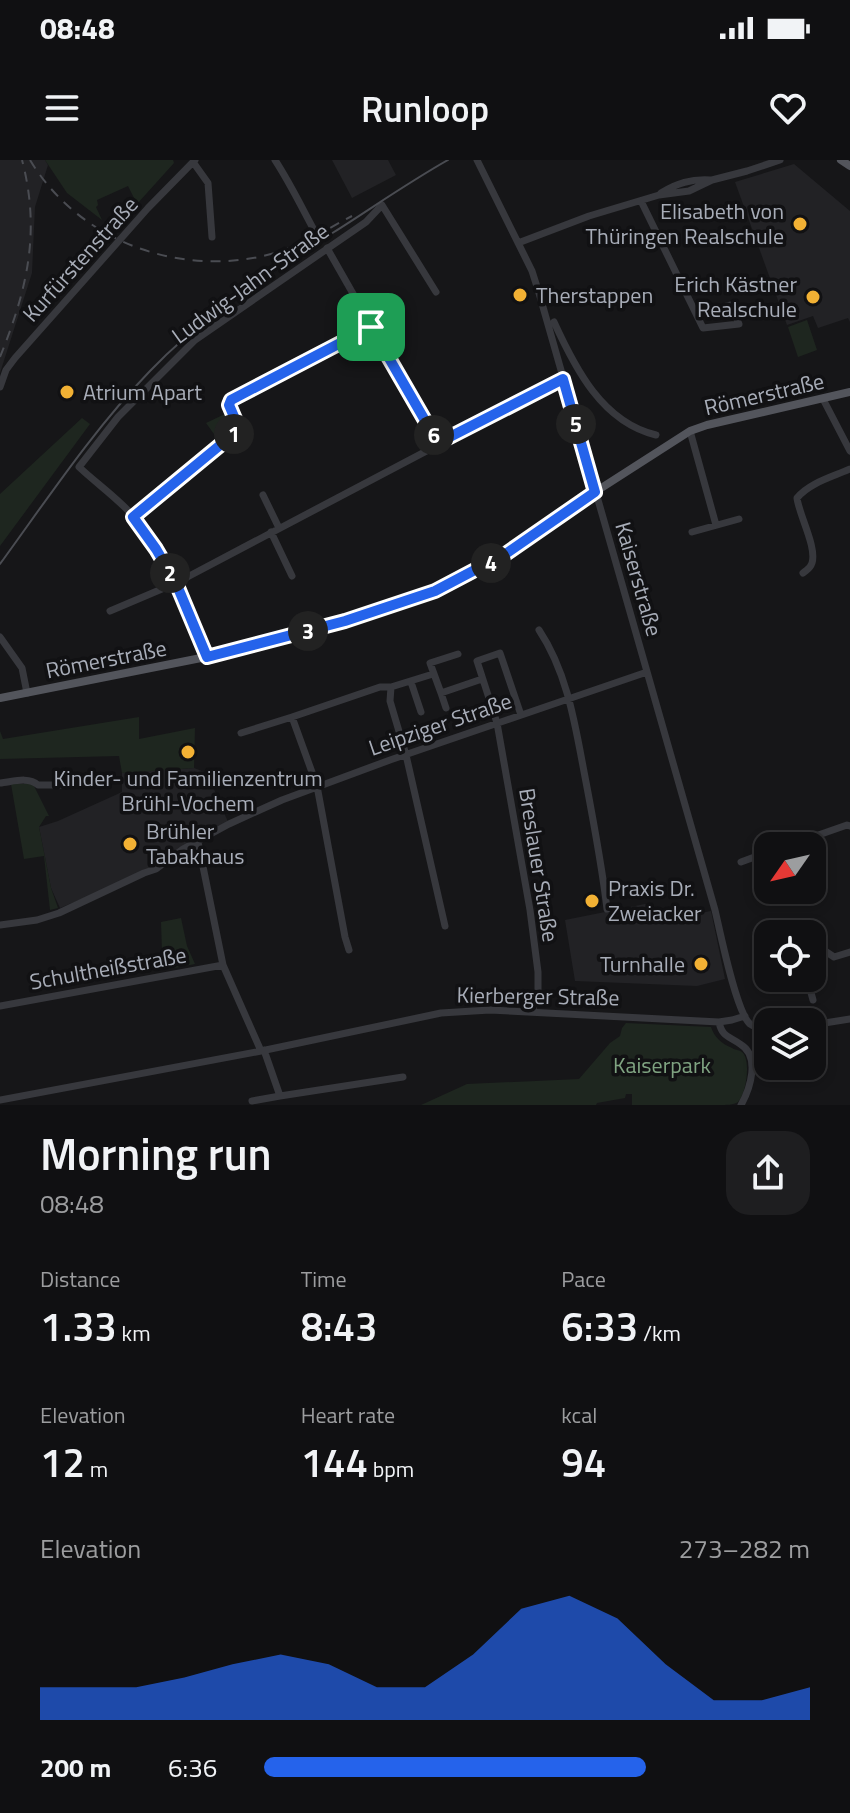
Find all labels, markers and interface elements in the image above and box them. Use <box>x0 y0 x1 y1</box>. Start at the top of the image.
text: 08:48 <box>40 5 115 51</box>
text: Runloop <box>361 81 489 136</box>
icon: menu <box>40 86 84 130</box>
icon: heart <box>766 86 810 130</box>
street label: Kurfürstenstraße <box>14 188 146 330</box>
place label: Elisabeth von Thüringen Realschule <box>586 194 784 253</box>
street label: Ludwig-Jahn-Straße <box>164 214 336 352</box>
marker: Elisabeth von Thüringen Realschule <box>791 215 809 233</box>
place label: Erich Kästner Realschule <box>674 267 797 326</box>
place label: Therstappen <box>536 278 653 312</box>
marker: Therstappen <box>511 286 529 304</box>
marker: Erich Kästner Realschule <box>804 288 822 306</box>
pin <box>337 293 405 361</box>
icon: arrive <box>349 305 393 349</box>
street label: Römerstraße <box>701 364 827 424</box>
place label: Atrium Apart <box>83 375 202 409</box>
marker: Atrium Apart <box>58 383 76 401</box>
pin: 5 <box>556 404 596 444</box>
text: 5 <box>570 407 582 441</box>
pin: 1 <box>214 414 254 454</box>
pin: 6 <box>414 415 454 455</box>
text: 1 <box>228 417 240 451</box>
text: 6 <box>428 418 440 452</box>
street label: Kaiserstraße <box>606 518 672 640</box>
pin: 4 <box>471 543 511 583</box>
text: 4 <box>485 546 497 580</box>
pin: 2 <box>150 553 190 593</box>
text: 2 <box>164 556 176 590</box>
pin: 3 <box>288 611 328 651</box>
text: 3 <box>302 614 314 648</box>
street label: Römerstraße <box>43 631 169 687</box>
street label: Leipziger Straße <box>364 684 516 764</box>
marker: Kinder- und Familienzentrum Brühl-Vochem <box>179 743 197 761</box>
place label: Kinder- und Familienzentrum Brühl-Vochem <box>53 761 323 820</box>
street label: Breslauer Straße <box>510 786 568 944</box>
place label: Brühler Tabakhaus <box>146 814 245 873</box>
north arrow <box>754 832 826 904</box>
map controls <box>754 832 826 1080</box>
marker: Brühler Tabakhaus <box>121 835 139 853</box>
place label: Praxis Dr. Zweiacker <box>608 871 702 930</box>
marker: Praxis Dr. Zweiacker <box>583 892 601 910</box>
button: locate <box>754 920 826 992</box>
street label: Schultheißstraße <box>27 937 189 999</box>
place label: Turnhalle <box>600 947 685 981</box>
marker: Turnhalle <box>692 955 710 973</box>
street label: Kierberger Straße <box>456 978 620 1014</box>
button: layers <box>754 1008 826 1080</box>
park label: Kaiserpark <box>613 1048 711 1082</box>
text: Morning run <box>40 1120 272 1187</box>
button: share <box>726 1131 810 1215</box>
text: 08:48 <box>40 1184 104 1223</box>
text: Distance <box>40 1262 120 1296</box>
text: Time <box>301 1262 347 1296</box>
text: Pace <box>561 1262 606 1296</box>
text: 1.33 <box>40 1296 117 1357</box>
text: 8:43 <box>301 1296 377 1357</box>
text: 6:33 <box>561 1296 638 1357</box>
text: km <box>117 1316 151 1350</box>
text: /km <box>638 1316 681 1350</box>
text: Elevation <box>40 1398 126 1432</box>
text: Heart rate <box>301 1398 395 1432</box>
text: kcal <box>561 1398 597 1432</box>
text: 12 <box>40 1432 85 1493</box>
text: 144 <box>301 1432 368 1493</box>
text: 94 <box>561 1432 606 1493</box>
text: m <box>85 1452 108 1486</box>
text: bpm <box>368 1452 414 1486</box>
text: Elevation <box>40 1529 141 1568</box>
text: 273–282 m <box>679 1529 810 1568</box>
text: 200 m <box>40 1748 111 1787</box>
text: 6:36 <box>168 1748 217 1787</box>

